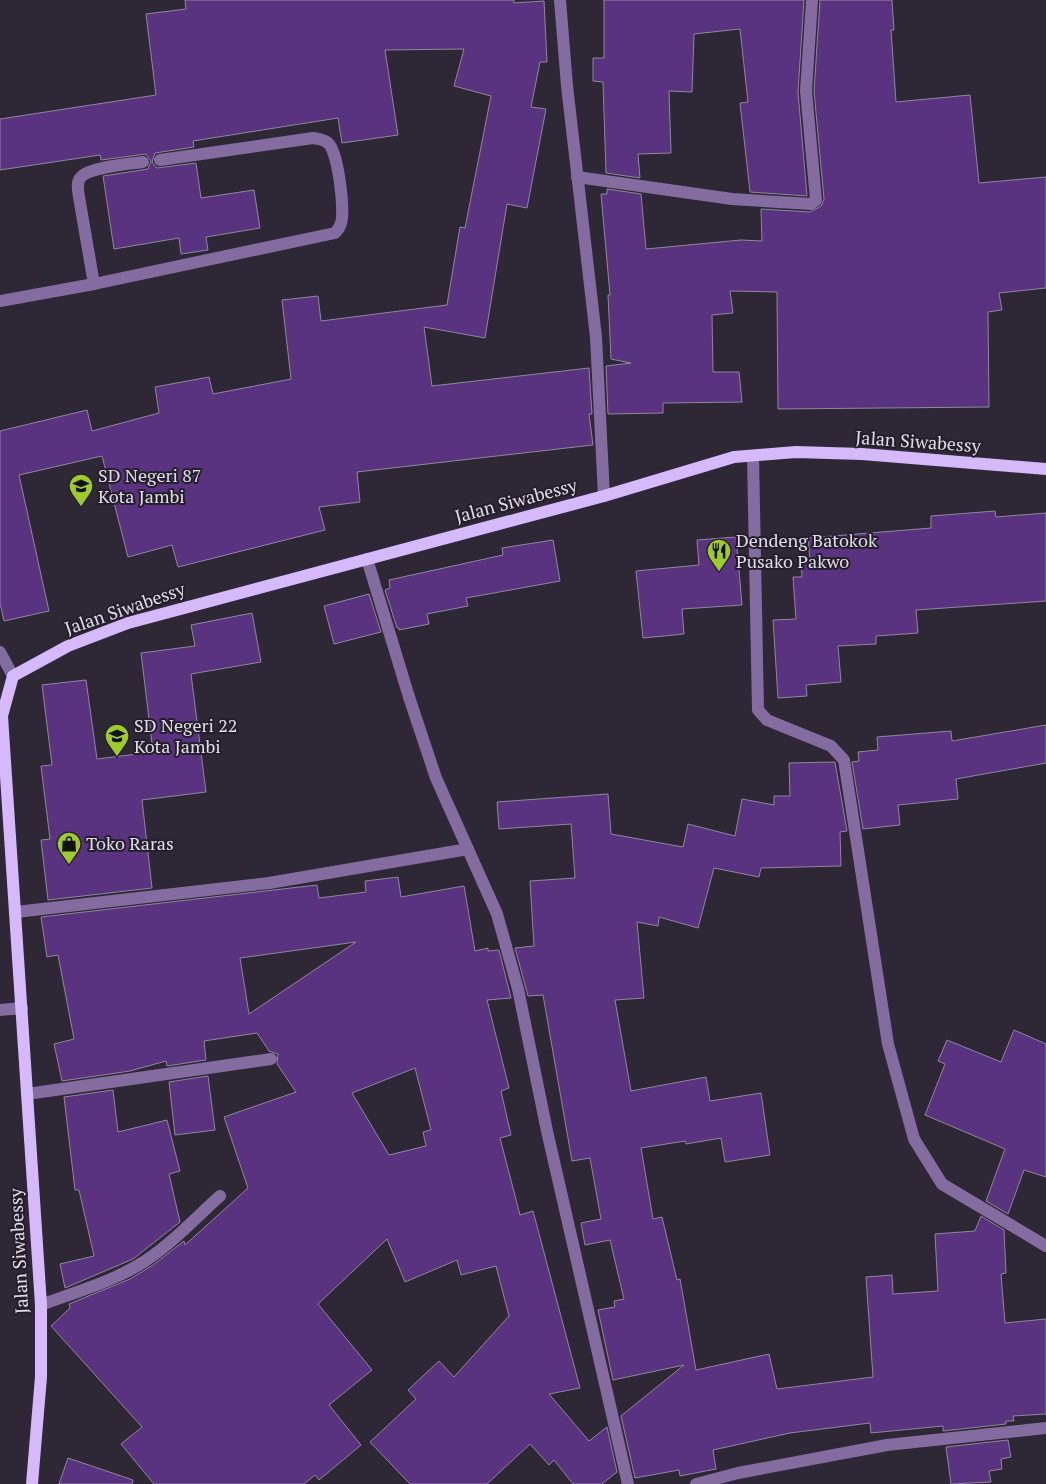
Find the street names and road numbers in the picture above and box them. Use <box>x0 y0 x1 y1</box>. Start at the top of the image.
street label: Jalan Siwabessy <box>855 425 982 457</box>
street label: Jalan Siwabessy <box>452 472 580 528</box>
street label: Jalan Siwabessy <box>61 576 189 640</box>
street label: Jalan Siwabessy <box>3 1187 33 1314</box>

